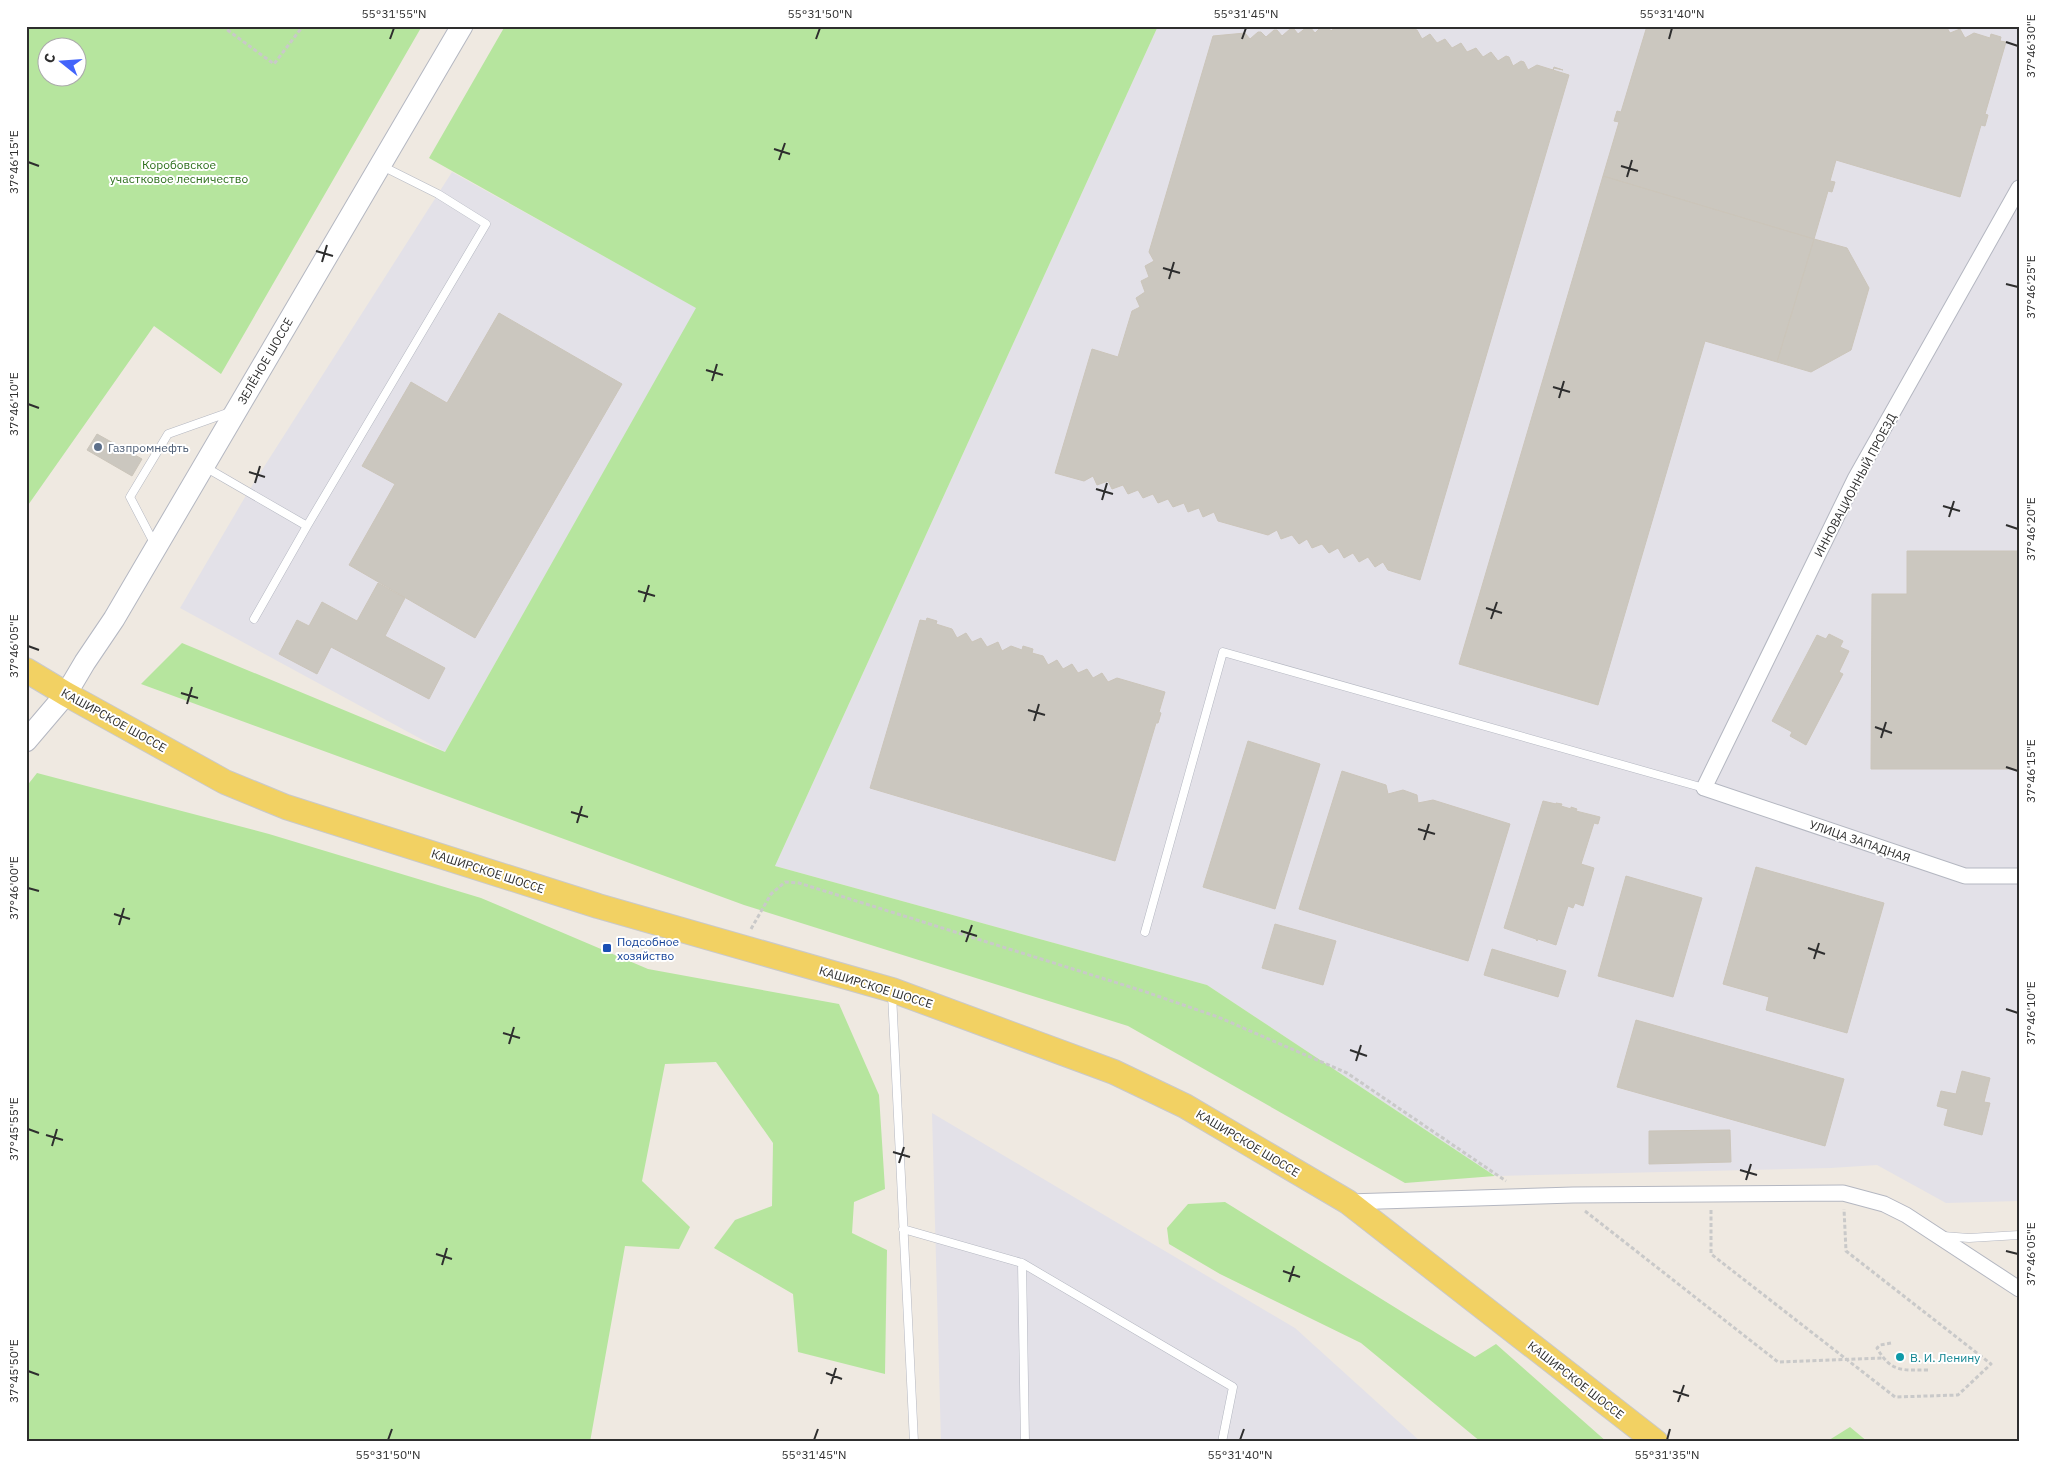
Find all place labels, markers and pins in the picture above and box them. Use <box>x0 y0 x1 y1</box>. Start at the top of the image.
place label: Газпромнефть <box>108 440 189 455</box>
marker: Газпромнефть <box>92 441 104 453</box>
place label: Подсобное хозяйство <box>617 934 679 963</box>
marker: Подсобное хозяйство <box>601 942 613 954</box>
place label: В. И. Ленину <box>1910 1350 1980 1365</box>
marker: В. И. Ленину <box>1894 1351 1906 1363</box>

